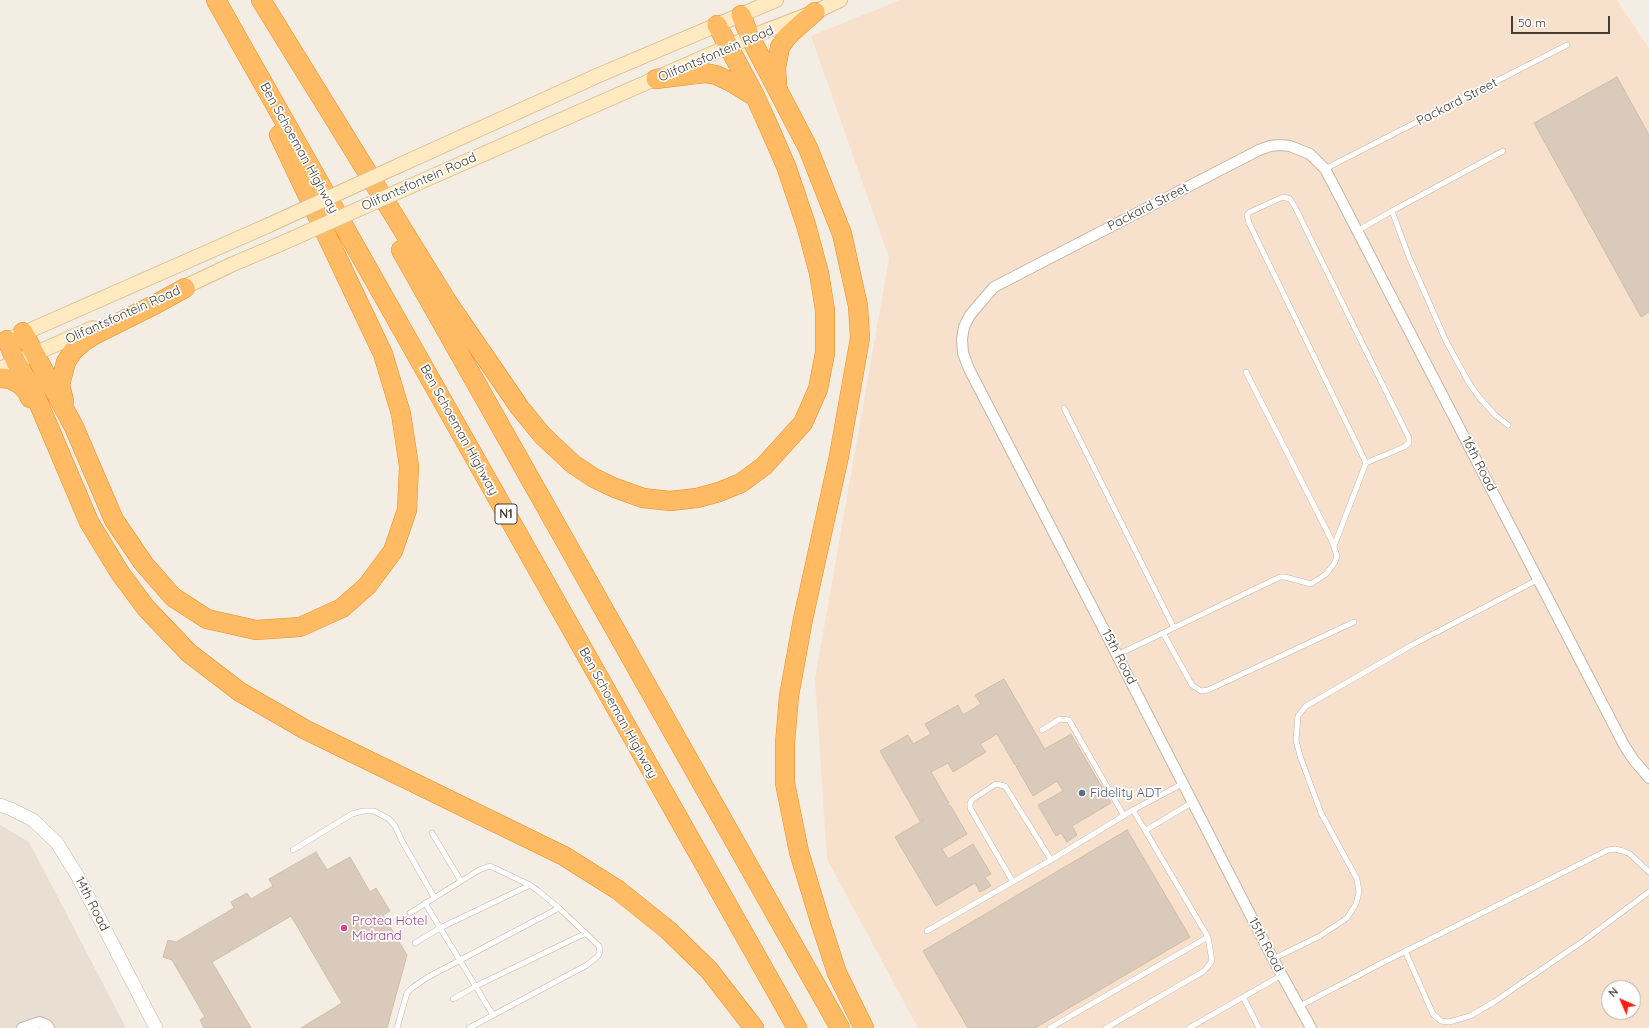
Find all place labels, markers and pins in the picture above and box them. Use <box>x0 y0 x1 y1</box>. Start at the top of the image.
place label: Fidelity ADT <box>1090 785 1162 801</box>
marker: Fidelity ADT <box>1077 788 1087 798</box>
place label: Protea Hotel Midrand <box>352 913 427 944</box>
marker: Protea Hotel Midrand <box>339 923 349 933</box>

